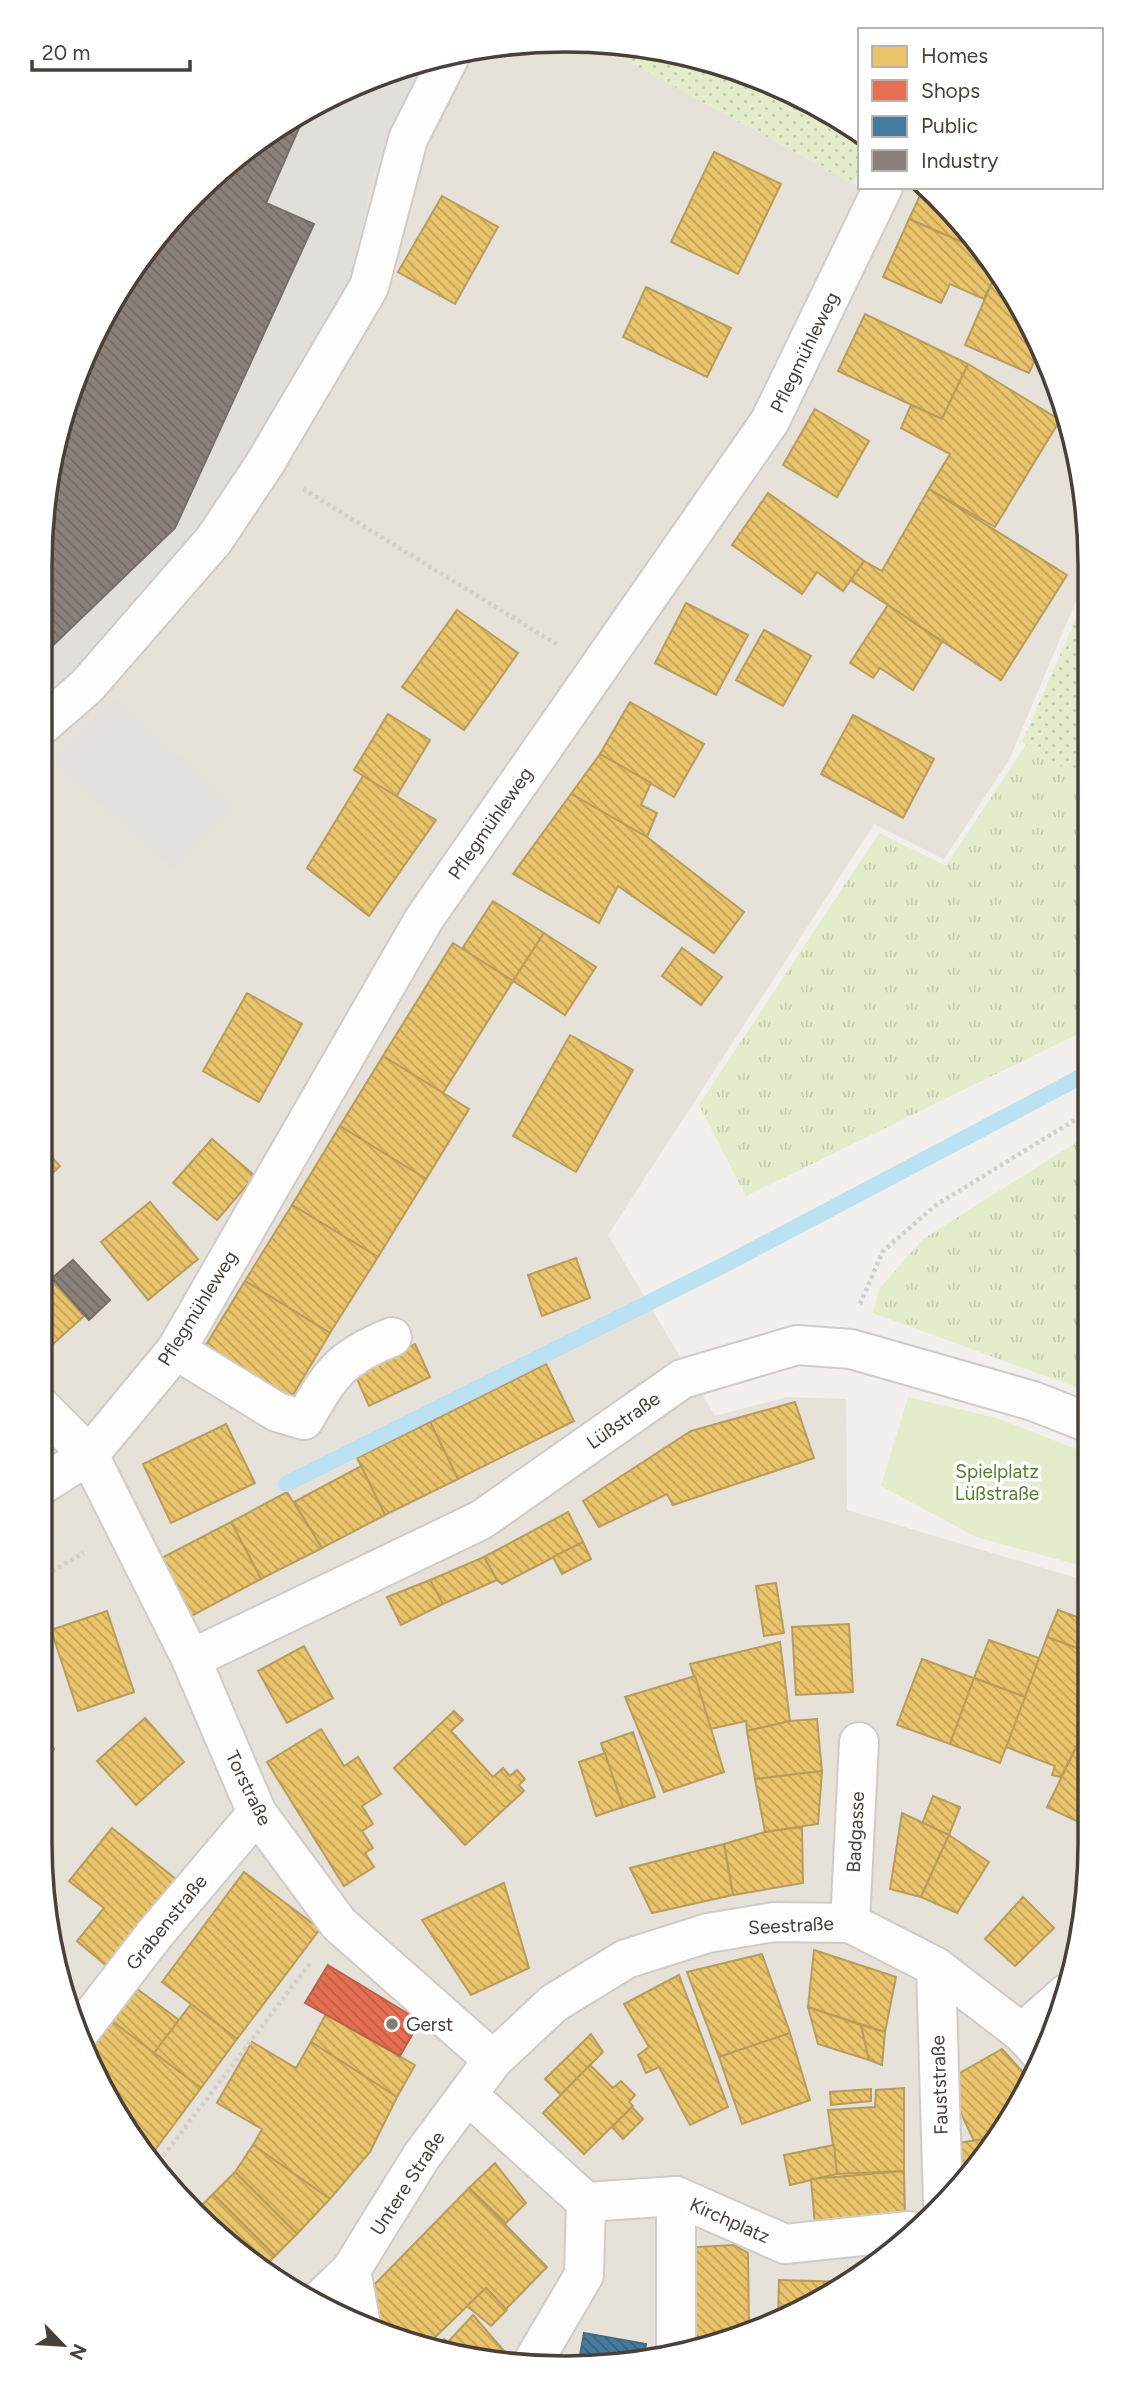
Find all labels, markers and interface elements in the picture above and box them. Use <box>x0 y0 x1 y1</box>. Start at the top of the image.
scale bar <box>32 28 189 72</box>
legend <box>858 28 1103 189</box>
text: 20 m <box>42 40 90 65</box>
text: Homes <box>921 43 988 68</box>
text: Shops <box>921 78 980 103</box>
text: Public <box>921 113 978 138</box>
text: Industry <box>921 148 998 173</box>
street label: Pflegmühleweg <box>765 288 844 416</box>
street label: Pflegmühleweg <box>443 763 538 884</box>
street label: Pflegmühleweg <box>153 1246 242 1370</box>
street label: Lüßstraße <box>582 1387 664 1454</box>
park label: Spielplatz Lüßstraße <box>955 1460 1039 1505</box>
street label: Torstraße <box>221 1747 276 1829</box>
street label: Badgasse <box>842 1791 869 1873</box>
street label: Grabenstraße <box>121 1870 212 1975</box>
street label: Seestraße <box>748 1912 834 1939</box>
place label: Gerst <box>406 2013 453 2036</box>
marker: Gerst <box>384 2016 400 2032</box>
street label: Fauststraße <box>926 2035 953 2135</box>
street label: Untere Straße <box>365 2127 449 2239</box>
street label: Kirchplatz <box>686 2193 773 2248</box>
north arrow <box>28 2310 98 2380</box>
text: N <box>64 2340 91 2363</box>

